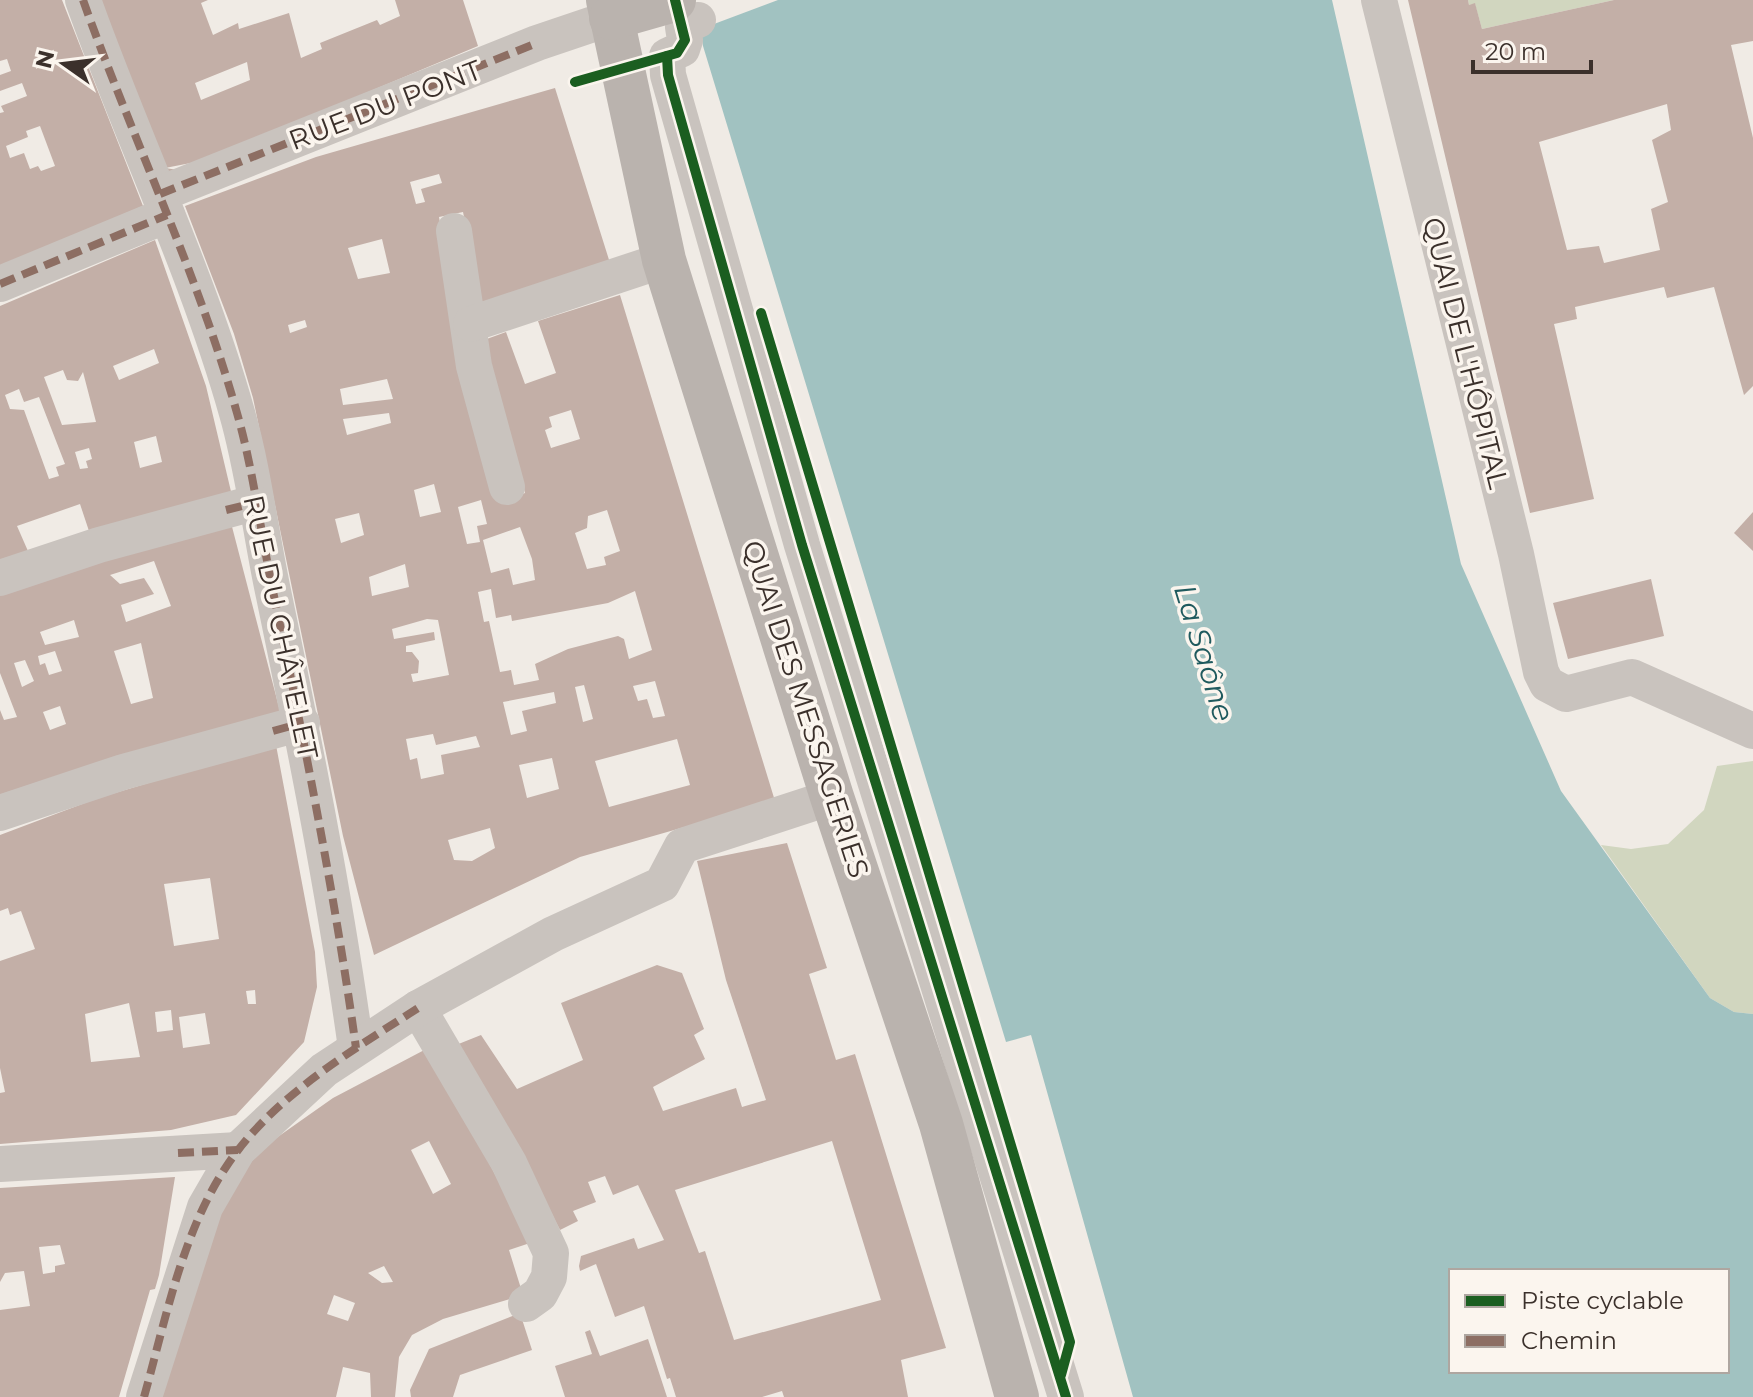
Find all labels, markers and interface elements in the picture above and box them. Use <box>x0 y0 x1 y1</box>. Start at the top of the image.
north arrow <box>24 24 104 104</box>
scale bar <box>1473 24 1591 74</box>
text: 20 m <box>1485 37 1546 66</box>
text: N <box>30 47 60 71</box>
street label: RUE DU PONT <box>284 53 486 157</box>
street label: QUAI DE L'HÔPITAL <box>1416 214 1516 493</box>
street label: RUE DU CHÂTELET <box>236 492 326 762</box>
street label: QUAI DES MESSAGERIES <box>735 536 877 882</box>
water label: La Saône <box>1166 580 1243 726</box>
legend <box>1449 1269 1729 1373</box>
text: Piste cyclable <box>1521 1286 1684 1315</box>
text: Chemin <box>1521 1326 1617 1355</box>

